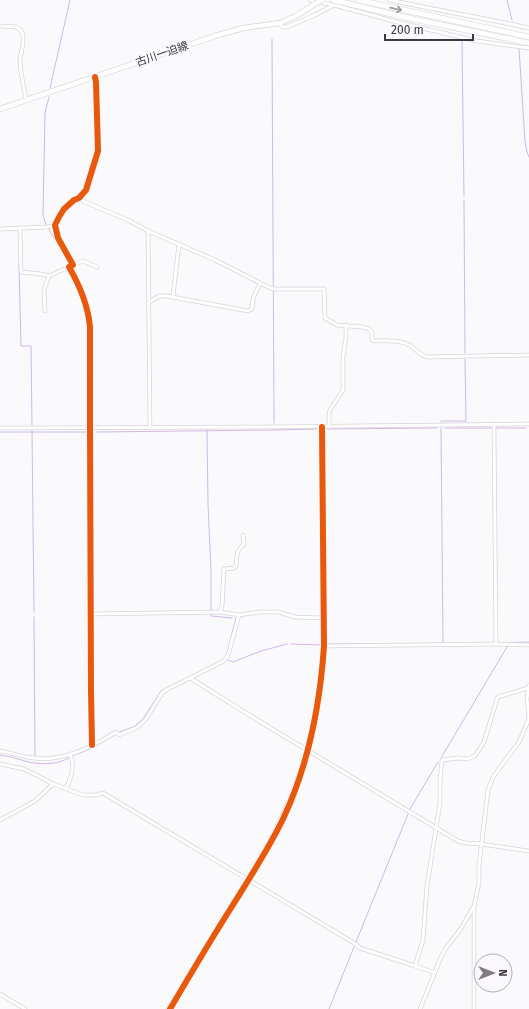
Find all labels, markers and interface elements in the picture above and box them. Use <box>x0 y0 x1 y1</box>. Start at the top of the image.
one-way arrow <box>390 5 403 13</box>
scale bar <box>385 16 473 42</box>
text: 200 m <box>391 23 424 37</box>
street label: 古川一迫線 <box>134 39 190 69</box>
north arrow <box>473 953 513 993</box>
text: N <box>496 969 509 977</box>

